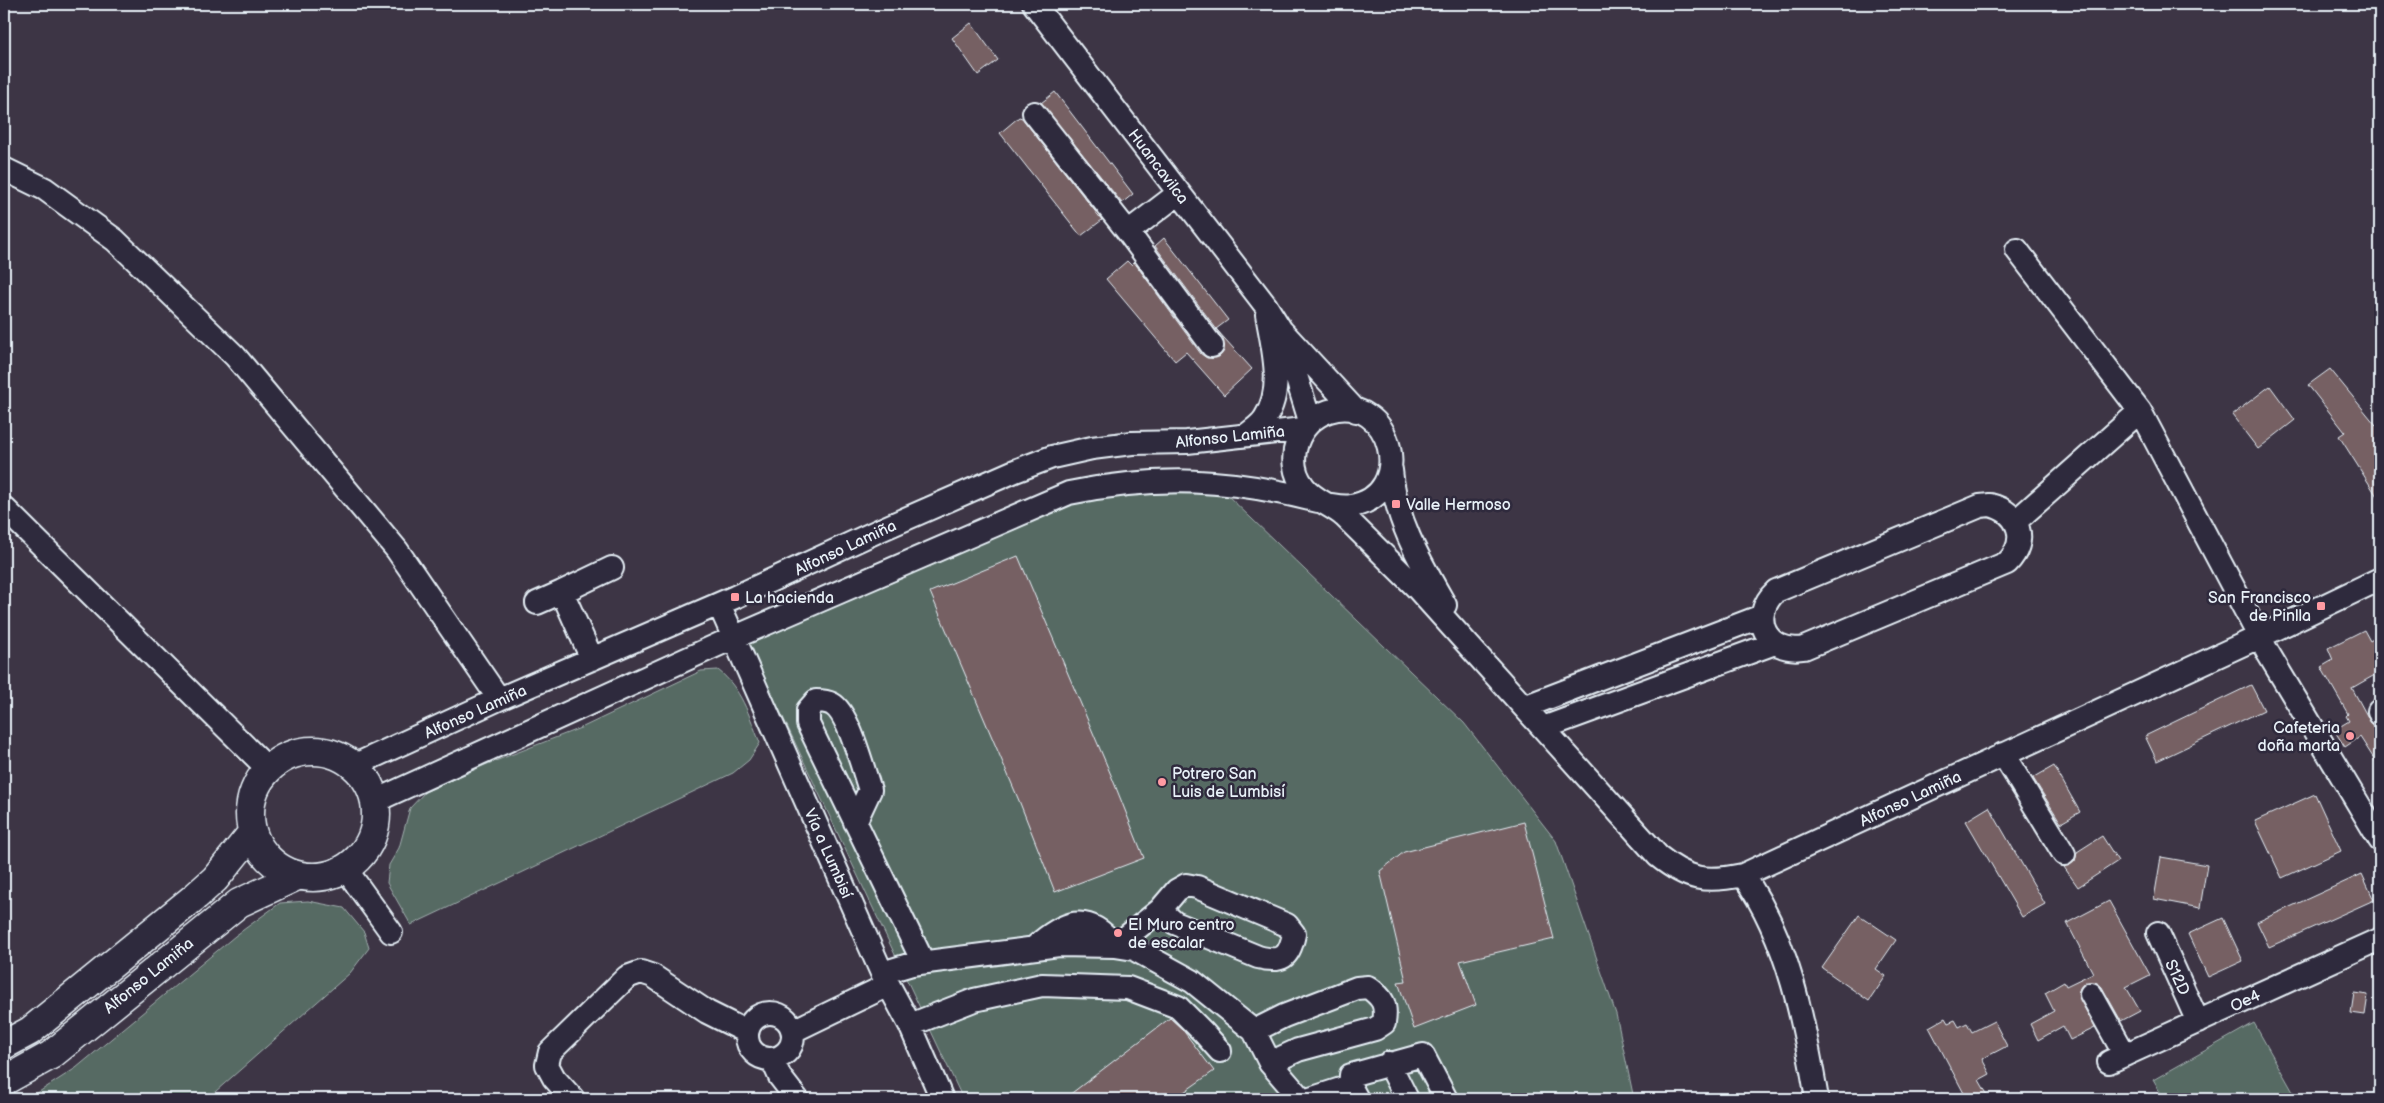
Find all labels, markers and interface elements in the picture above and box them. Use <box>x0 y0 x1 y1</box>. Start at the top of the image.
street label: Huancavilca <box>1124 126 1192 208</box>
street label: Alfonso Lamiña <box>1174 422 1286 453</box>
place label: Valle Hermoso <box>1406 496 1511 515</box>
marker: Valle Hermoso <box>1390 498 1402 510</box>
street label: Alfonso Lamiña <box>792 517 899 580</box>
place label: La hacienda <box>745 589 834 608</box>
place label: San Francisco de Pinlla <box>2208 589 2311 626</box>
marker: La hacienda <box>729 591 741 603</box>
marker: San Francisco de Pinlla <box>2315 600 2327 612</box>
street label: Alfonso Lamiña <box>422 681 530 743</box>
place label: Cafeteria doña marta <box>2258 719 2340 756</box>
marker: Cafeteria doña marta <box>2344 730 2356 742</box>
place label: Potrero San Luis de Lumbisí <box>1172 765 1285 802</box>
street label: Alfonso Lamiña <box>1857 768 1964 831</box>
marker: Potrero San Luis de Lumbisí <box>1156 776 1168 788</box>
street label: Vía a Lumbisí <box>799 806 856 902</box>
place label: El Muro centro de escalar <box>1128 916 1235 953</box>
marker: El Muro centro de escalar <box>1112 927 1124 939</box>
street label: Alfonso Lamiña <box>100 934 198 1018</box>
street label: S12D <box>2160 957 2193 998</box>
street label: Oe4 <box>2227 986 2264 1017</box>

